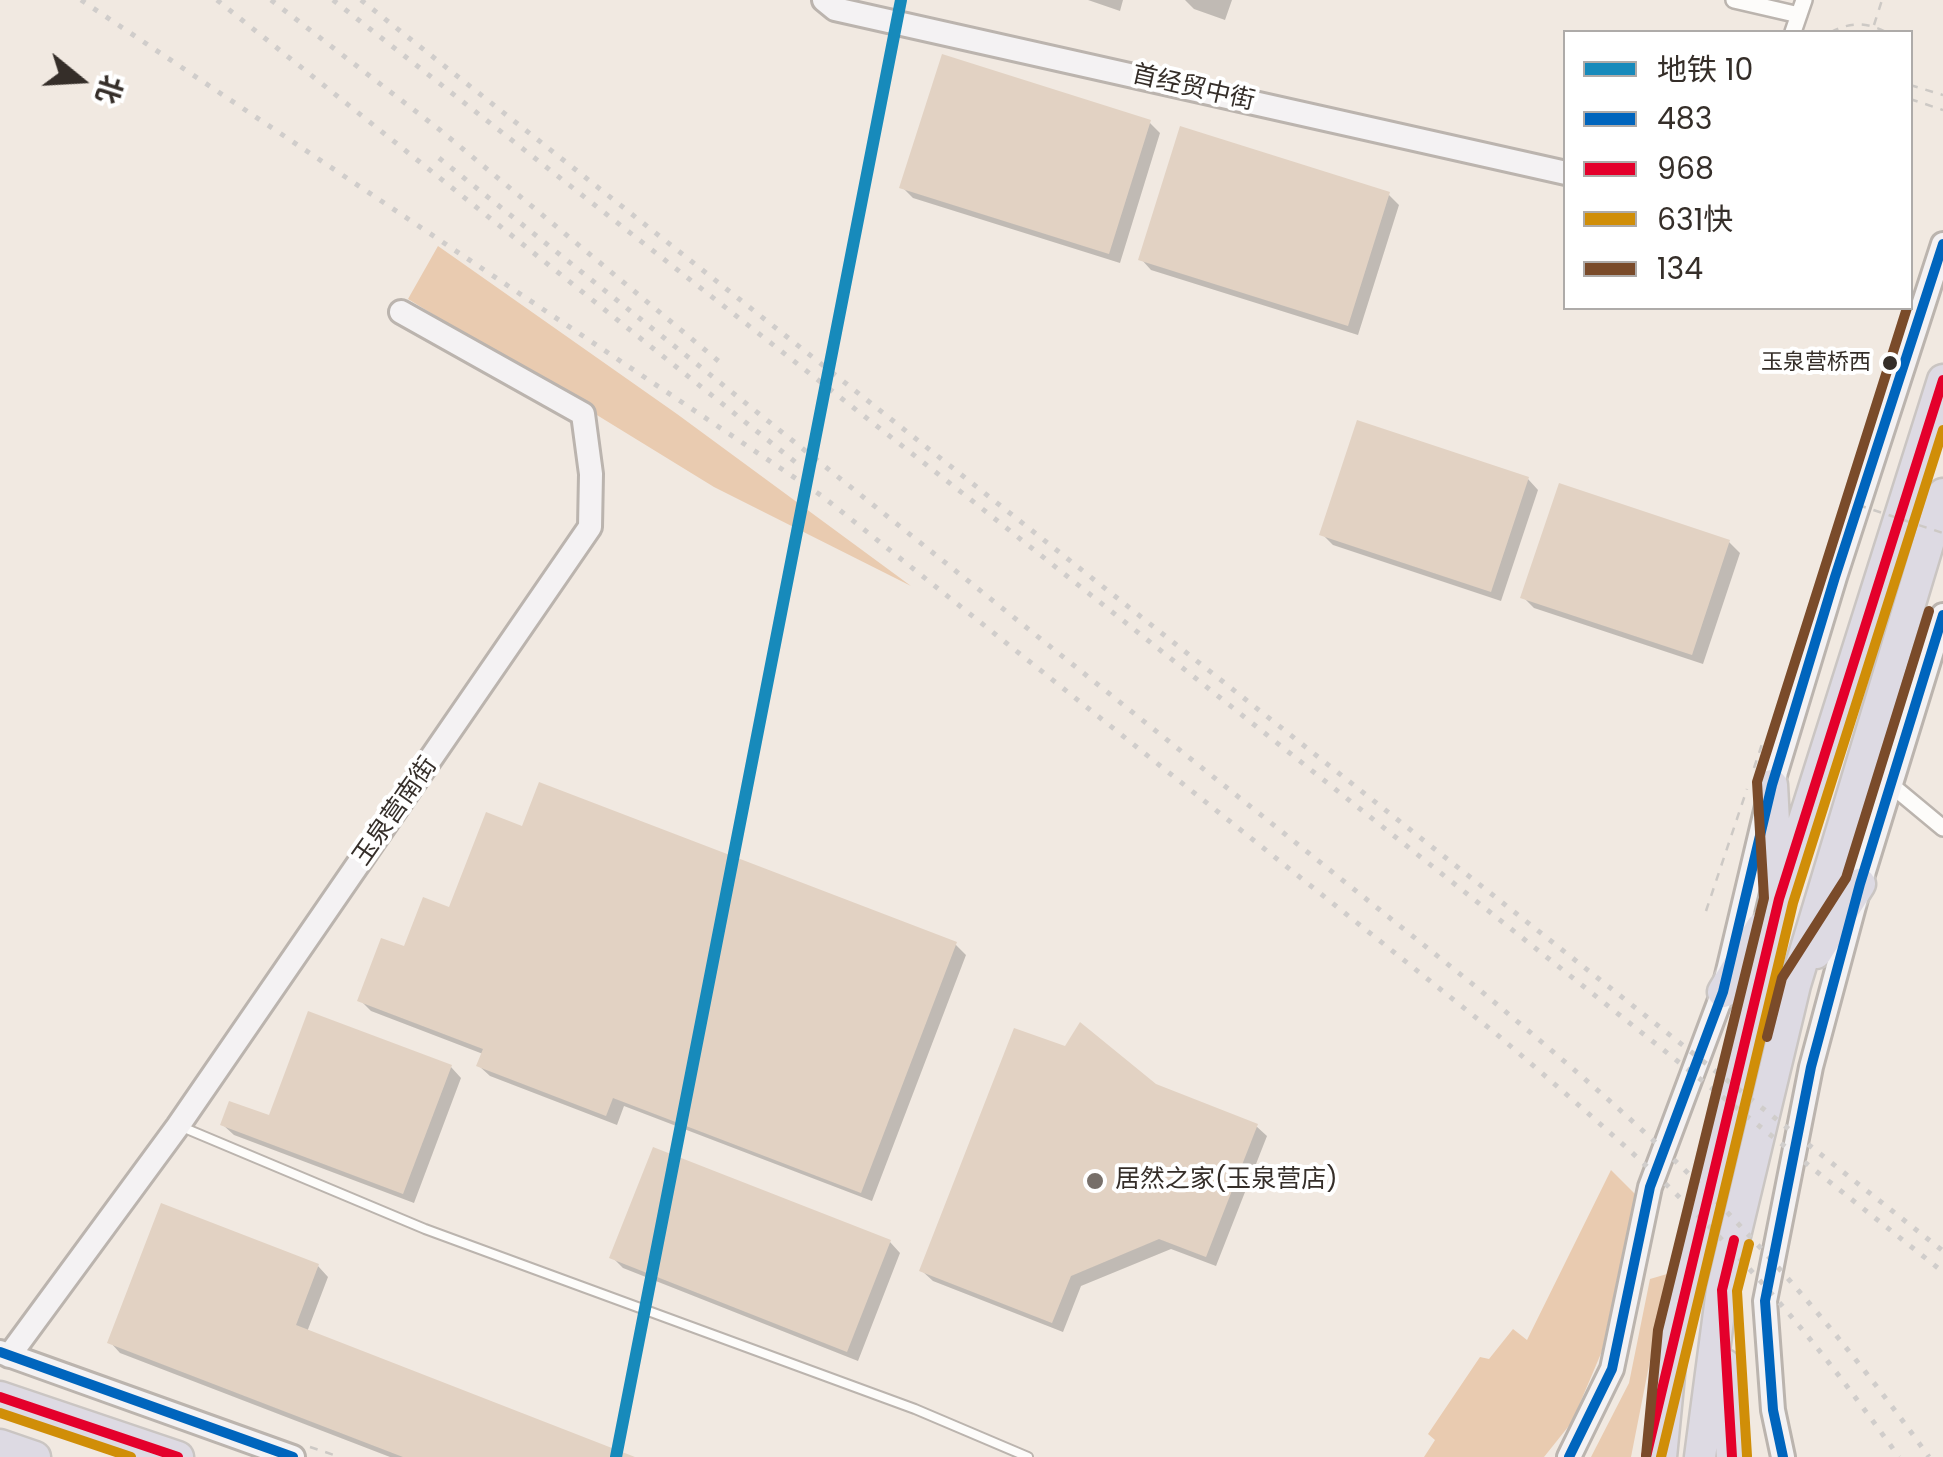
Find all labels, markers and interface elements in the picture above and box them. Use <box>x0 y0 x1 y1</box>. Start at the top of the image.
north arrow <box>30 30 130 130</box>
legend <box>1563 30 1913 310</box>
text: 地铁 10 <box>1657 48 1753 91</box>
street label: 首经贸中街 <box>1129 60 1257 118</box>
text: 北 <box>86 70 132 109</box>
text: 483 <box>1657 97 1712 140</box>
text: 968 <box>1657 147 1714 190</box>
text: 631快 <box>1657 198 1733 241</box>
text: 134 <box>1657 247 1703 290</box>
place label: 玉泉营桥西 <box>1761 350 1871 376</box>
marker: 玉泉营桥西 <box>1880 353 1900 373</box>
street label: 玉泉营南街 <box>348 752 444 872</box>
place label: 居然之家(玉泉营店) <box>1115 1166 1338 1196</box>
marker: 居然之家(玉泉营店) <box>1084 1170 1106 1192</box>

